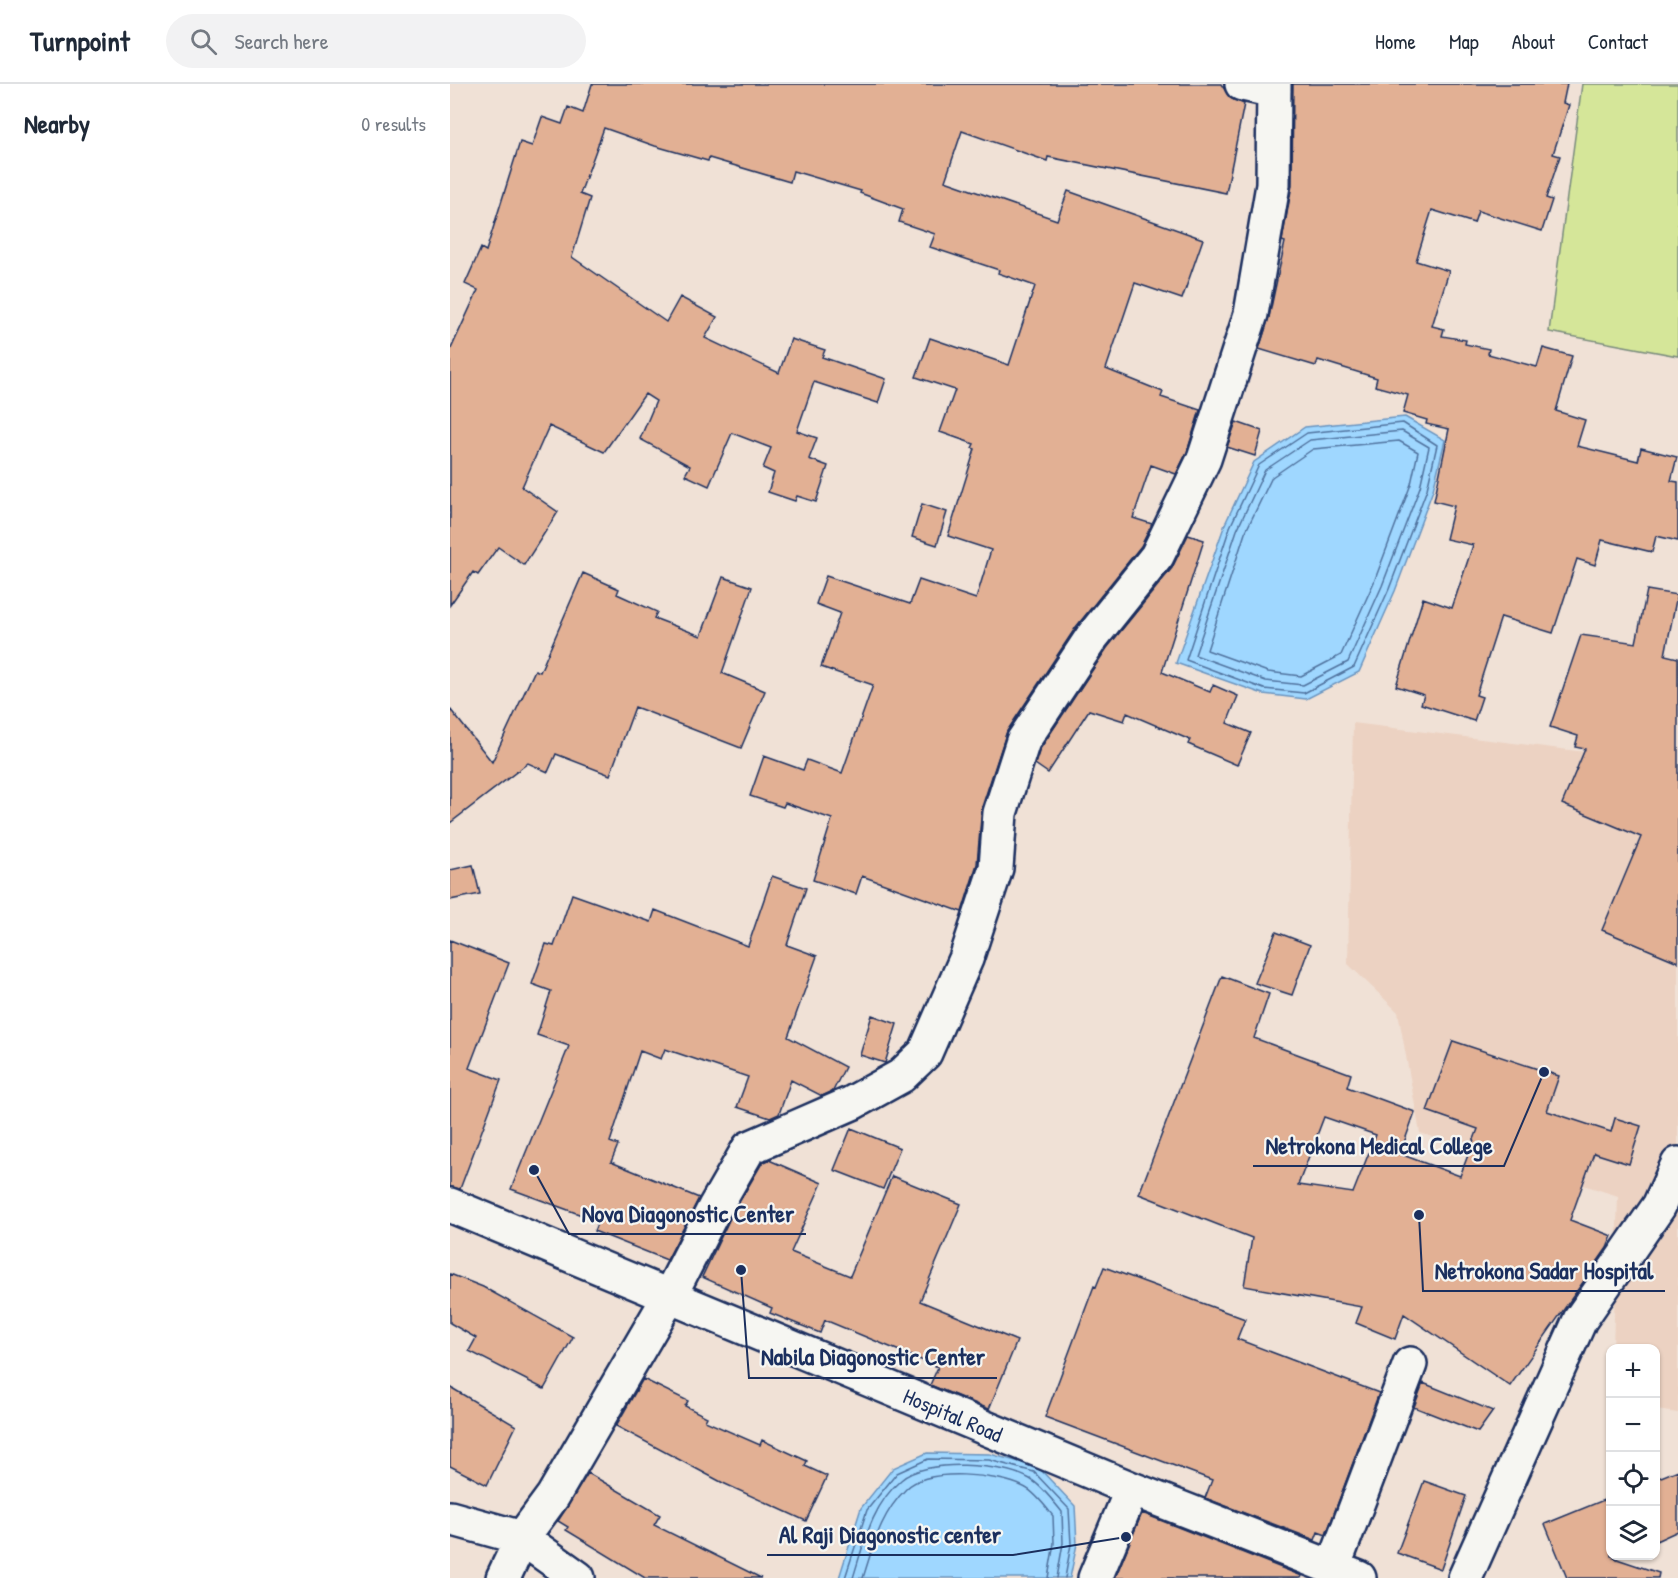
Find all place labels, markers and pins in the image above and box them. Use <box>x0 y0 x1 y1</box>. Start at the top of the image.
callout: Netrokona Medical College <box>1253 1124 1504 1166</box>
callout: Nova Diagonostic Center <box>569 1192 806 1234</box>
callout: Netrokona Sadar Hospital <box>1423 1249 1665 1291</box>
callout: Nabila Diagonostic Center <box>749 1336 997 1378</box>
callout: Al Raji Diagonostic center <box>767 1513 1013 1555</box>

